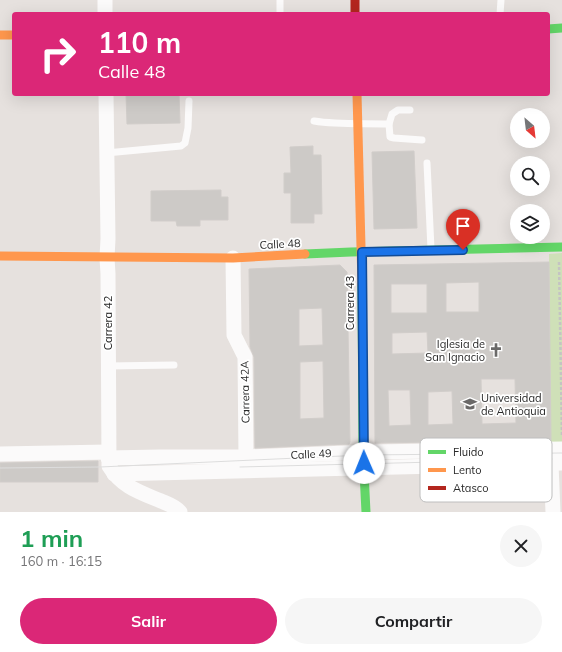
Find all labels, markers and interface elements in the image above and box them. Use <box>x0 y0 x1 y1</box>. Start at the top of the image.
text: 110 m <box>98 25 181 60</box>
icon: right <box>32 28 84 80</box>
text: Calle 48 <box>98 60 165 83</box>
north arrow <box>510 108 550 148</box>
map controls <box>510 108 550 244</box>
button: search <box>510 156 550 196</box>
button: layers <box>510 204 550 244</box>
pin <box>446 209 480 250</box>
icon: arrive <box>452 215 474 237</box>
street label: Calle 48 <box>259 236 301 252</box>
street label: Carrera 43 <box>343 276 357 330</box>
street label: Carrera 42 <box>101 295 115 350</box>
place label: Iglesia de San Ignacio <box>425 337 485 364</box>
church icon: Iglesia de San Ignacio <box>488 342 504 358</box>
street label: Carrera 42A <box>237 361 253 423</box>
place label: Universidad de Antioquia <box>481 391 546 418</box>
school or university icon: Universidad de Antioquia <box>462 396 478 412</box>
legend <box>420 438 552 502</box>
position arrow <box>343 442 385 484</box>
text: Fluido <box>453 445 484 459</box>
street label: Calle 49 <box>290 446 332 462</box>
text: Lento <box>453 463 481 477</box>
text: Atasco <box>453 481 488 495</box>
text: 1 min <box>20 523 83 553</box>
button: close <box>500 525 542 567</box>
text: 160 m · 16:15 <box>20 553 102 569</box>
button: Salir <box>20 598 277 644</box>
button: Compartir <box>285 598 542 644</box>

